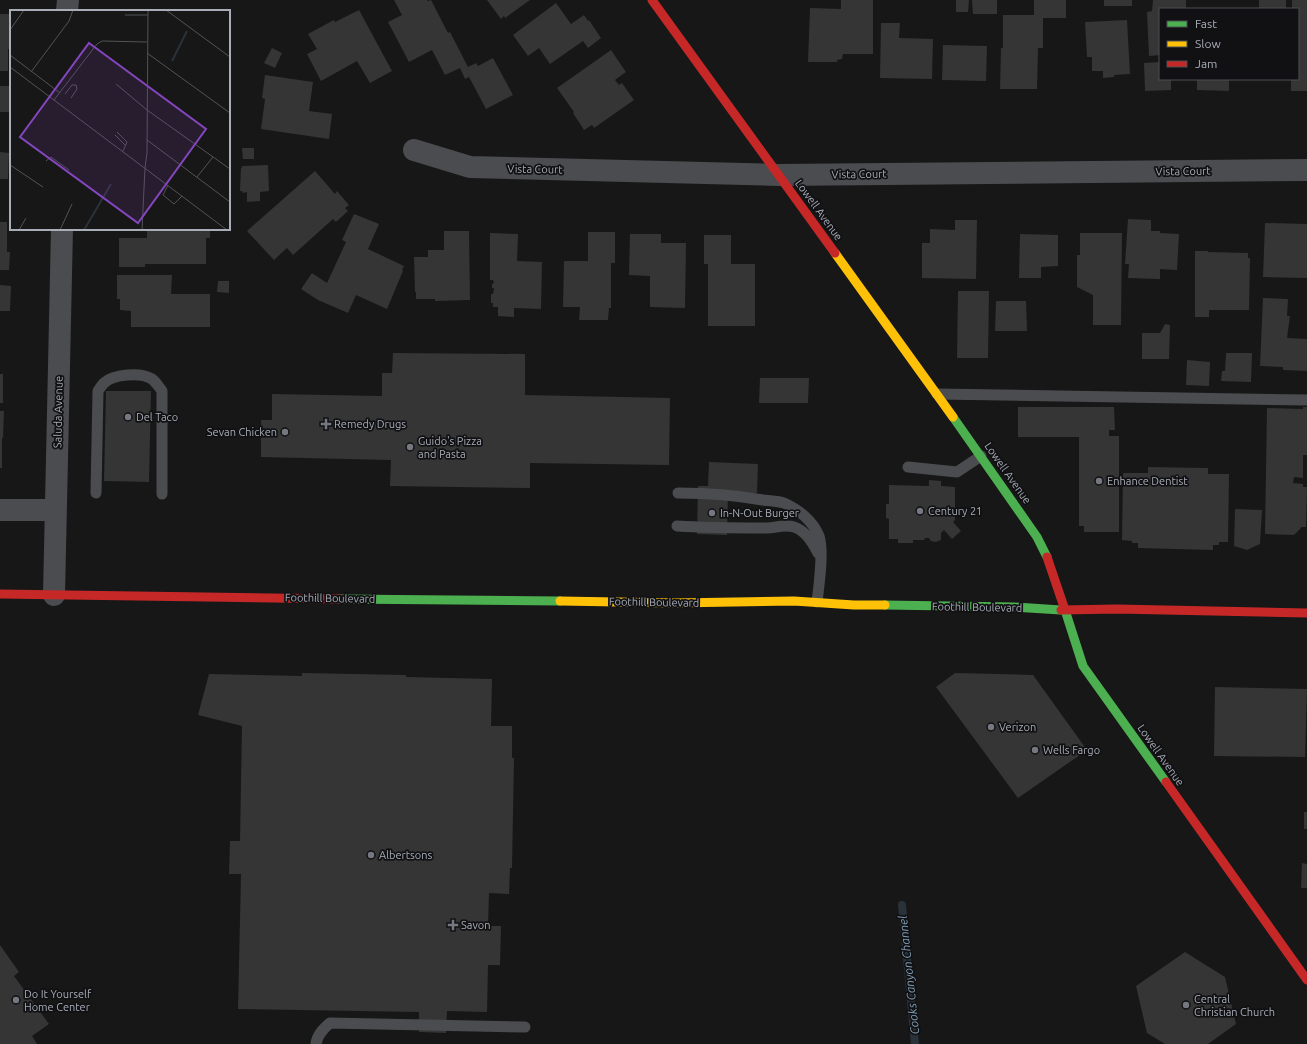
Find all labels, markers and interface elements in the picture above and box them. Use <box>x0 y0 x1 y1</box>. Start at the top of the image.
legend <box>1159 8 1299 80</box>
inset map <box>10 10 230 230</box>
text: Fast <box>1195 17 1217 30</box>
text: Slow <box>1195 37 1221 50</box>
text: Jam <box>1195 57 1217 70</box>
street label: Vista Court <box>507 163 563 175</box>
street label: Vista Court <box>1155 165 1211 177</box>
street label: Vista Court <box>831 168 887 180</box>
street label: Lowell Avenue <box>793 177 845 243</box>
street label: Saluda Avenue <box>51 376 65 448</box>
place label: Del Taco <box>136 411 178 423</box>
marker: Del Taco <box>123 412 133 422</box>
place label: Remedy Drugs <box>334 418 406 430</box>
marker: Remedy Drugs <box>321 419 331 429</box>
place label: Sevan Chicken <box>207 426 277 438</box>
marker: Sevan Chicken <box>280 427 290 437</box>
place label: Guido's Pizza and Pasta <box>418 435 482 460</box>
street label: Lowell Avenue <box>982 440 1034 506</box>
marker: Guido's Pizza and Pasta <box>405 442 415 452</box>
place label: Enhance Dentist <box>1107 475 1188 487</box>
marker: Enhance Dentist <box>1094 476 1104 486</box>
place label: Century 21 <box>928 505 982 517</box>
marker: Century 21 <box>915 506 925 516</box>
place label: In-N-Out Burger <box>720 507 800 519</box>
marker: In-N-Out Burger <box>707 508 717 518</box>
street label: Foothill Boulevard <box>285 591 375 605</box>
street label: Foothill Boulevard <box>609 595 699 609</box>
street label: Foothill Boulevard <box>932 600 1022 614</box>
place label: Verizon <box>999 721 1036 733</box>
marker: Verizon <box>986 722 996 732</box>
street label: Lowell Avenue <box>1135 722 1187 788</box>
place label: Wells Fargo <box>1043 744 1100 756</box>
marker: Wells Fargo <box>1030 745 1040 755</box>
place label: Albertsons <box>379 849 433 861</box>
marker: Albertsons <box>366 850 376 860</box>
water label: Cooks Canyon Channel <box>896 914 921 1035</box>
place label: Savon <box>461 919 490 931</box>
marker: Savon <box>448 920 458 930</box>
place label: Do It Yourself Home Center <box>24 988 92 1013</box>
place label: Central Christian Church <box>1194 993 1275 1018</box>
marker: Do It Yourself Home Center <box>11 995 21 1005</box>
marker: Central Christian Church <box>1181 1000 1191 1010</box>

